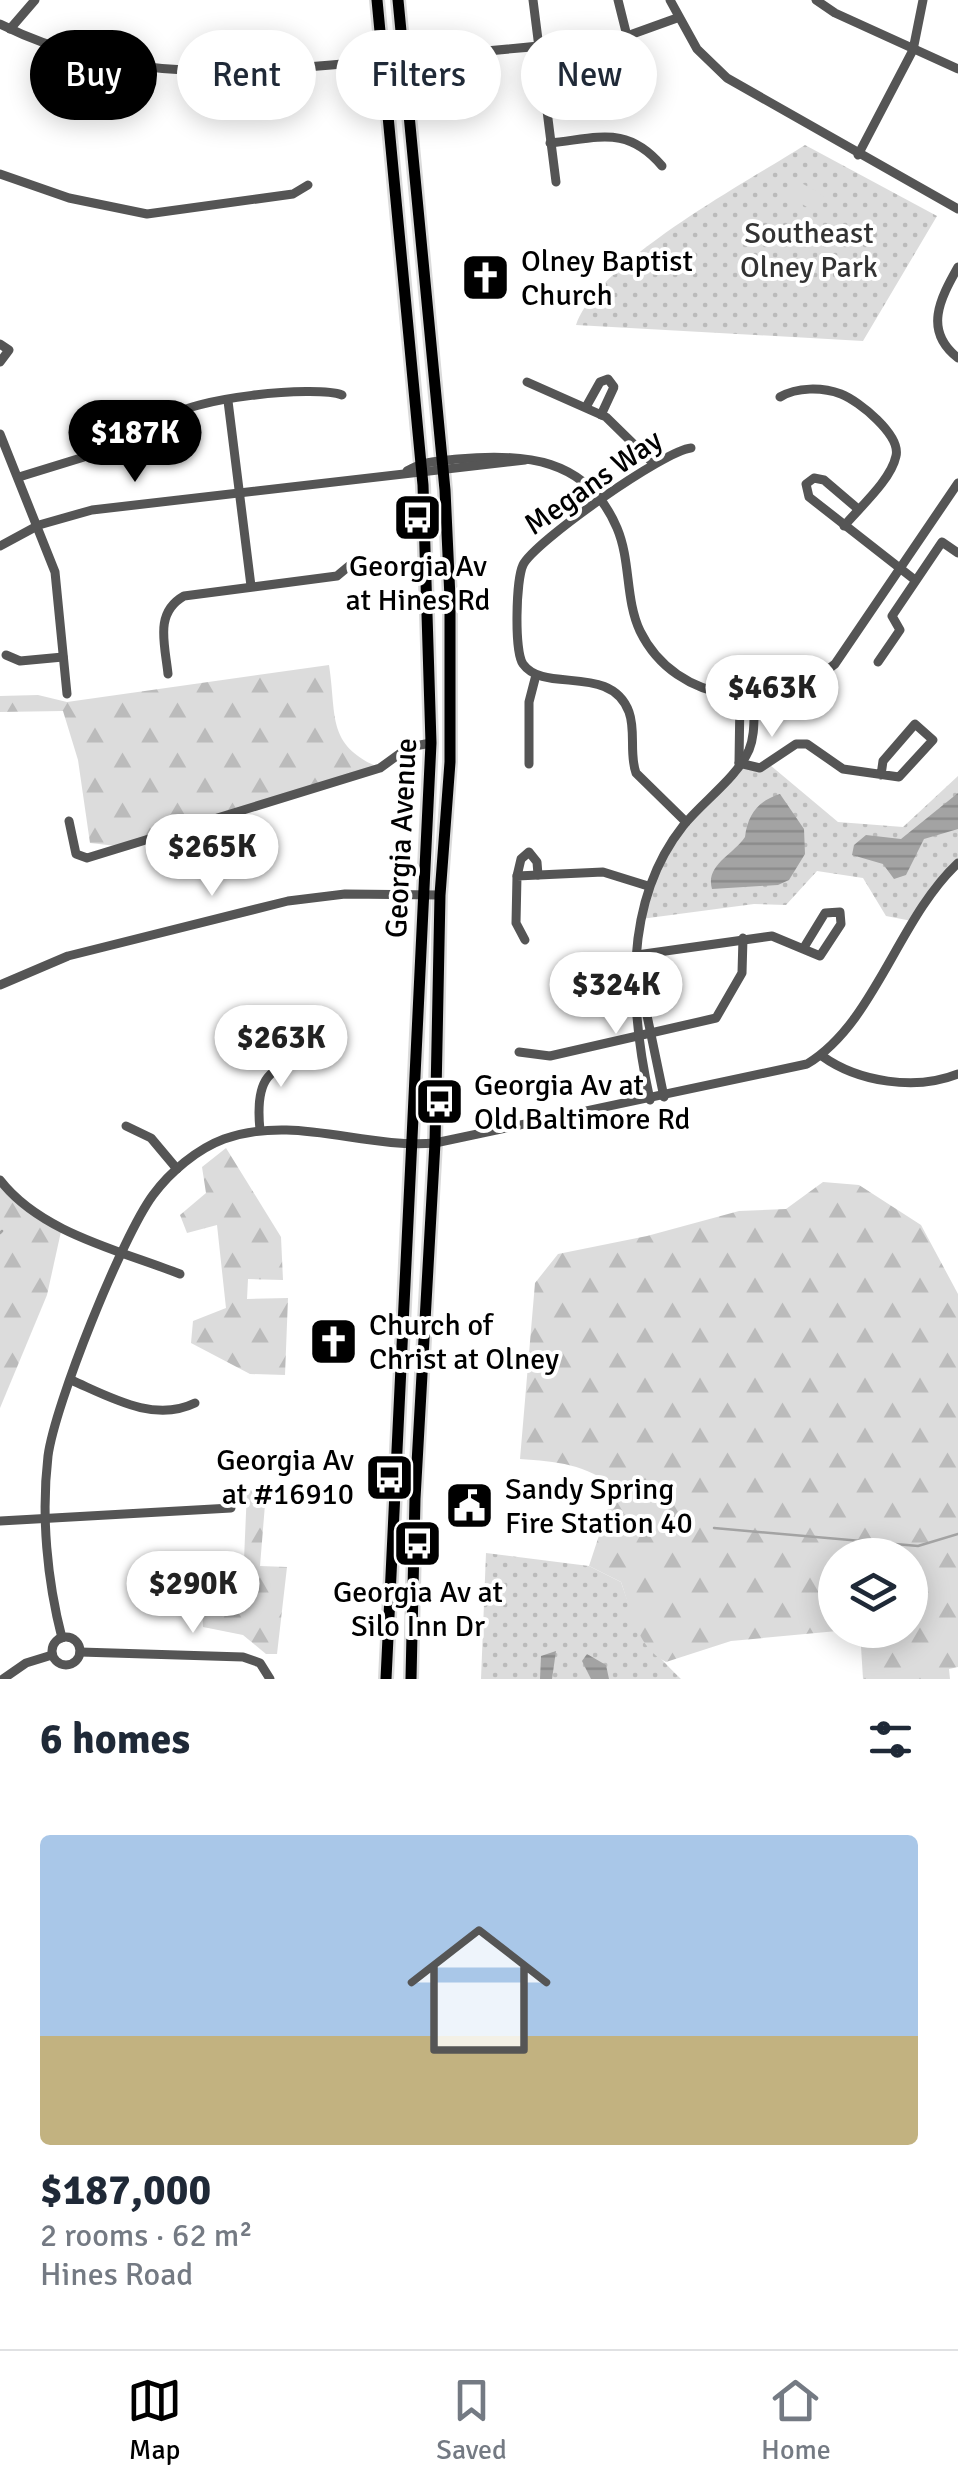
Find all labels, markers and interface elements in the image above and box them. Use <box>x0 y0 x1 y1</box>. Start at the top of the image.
chip: Buy <box>30 30 157 120</box>
chip: Rent <box>177 30 316 120</box>
chip: Filters <box>336 30 501 120</box>
chip: New <box>521 30 657 120</box>
park label: Southeast Olney Park <box>740 215 878 286</box>
place label: Olney Baptist Church <box>521 243 693 314</box>
church icon: Olney Baptist Church <box>460 252 512 304</box>
pin: $187K <box>65 400 205 485</box>
text: $187K <box>91 413 179 452</box>
street label: Megans Way <box>517 421 669 543</box>
bus stop icon: Georgia Av at Hines Rd <box>392 491 444 543</box>
place label: Georgia Av at Hines Rd <box>346 548 490 619</box>
pin: $463K <box>702 655 842 740</box>
text: $463K <box>728 668 816 707</box>
street label: Georgia Avenue <box>378 737 425 939</box>
pin: $265K <box>142 814 282 899</box>
text: $265K <box>168 827 256 866</box>
pin: $324K <box>546 952 686 1037</box>
text: $324K <box>572 965 660 1004</box>
pin: $263K <box>211 1005 351 1090</box>
text: $263K <box>237 1018 325 1057</box>
place label: Georgia Av at Old Baltimore Rd <box>474 1067 690 1138</box>
bus stop icon: Georgia Av at Old Baltimore Rd <box>413 1076 465 1128</box>
place label: Church of Christ at Olney <box>369 1307 559 1378</box>
church icon: Church of Christ at Olney <box>308 1316 360 1368</box>
place label: Georgia Av at #16910 <box>216 1442 354 1513</box>
bus stop icon: Georgia Av at #16910 <box>363 1451 415 1503</box>
place label: Sandy Spring Fire Station 40 <box>505 1471 693 1542</box>
public building icon: Sandy Spring Fire Station 40 <box>444 1480 496 1532</box>
bus stop icon: Georgia Av at Silo Inn Dr <box>392 1517 444 1569</box>
map controls <box>818 1538 928 1648</box>
button: layers <box>818 1538 928 1648</box>
pin: $290K <box>123 1551 263 1636</box>
text: $290K <box>149 1564 237 1603</box>
place label: Georgia Av at Silo Inn Dr <box>333 1574 503 1645</box>
icon: filters <box>863 1712 918 1767</box>
text: 6 homes <box>40 1714 190 1765</box>
icon: home <box>389 1900 569 2080</box>
text: $187,000 <box>40 2165 211 2216</box>
text: 2 rooms · 62 m² <box>40 2216 253 2255</box>
text: Hines Road <box>40 2255 193 2294</box>
tab: Map <box>127 2373 182 2467</box>
tab: Saved <box>436 2373 507 2467</box>
tab: Home <box>761 2373 831 2467</box>

